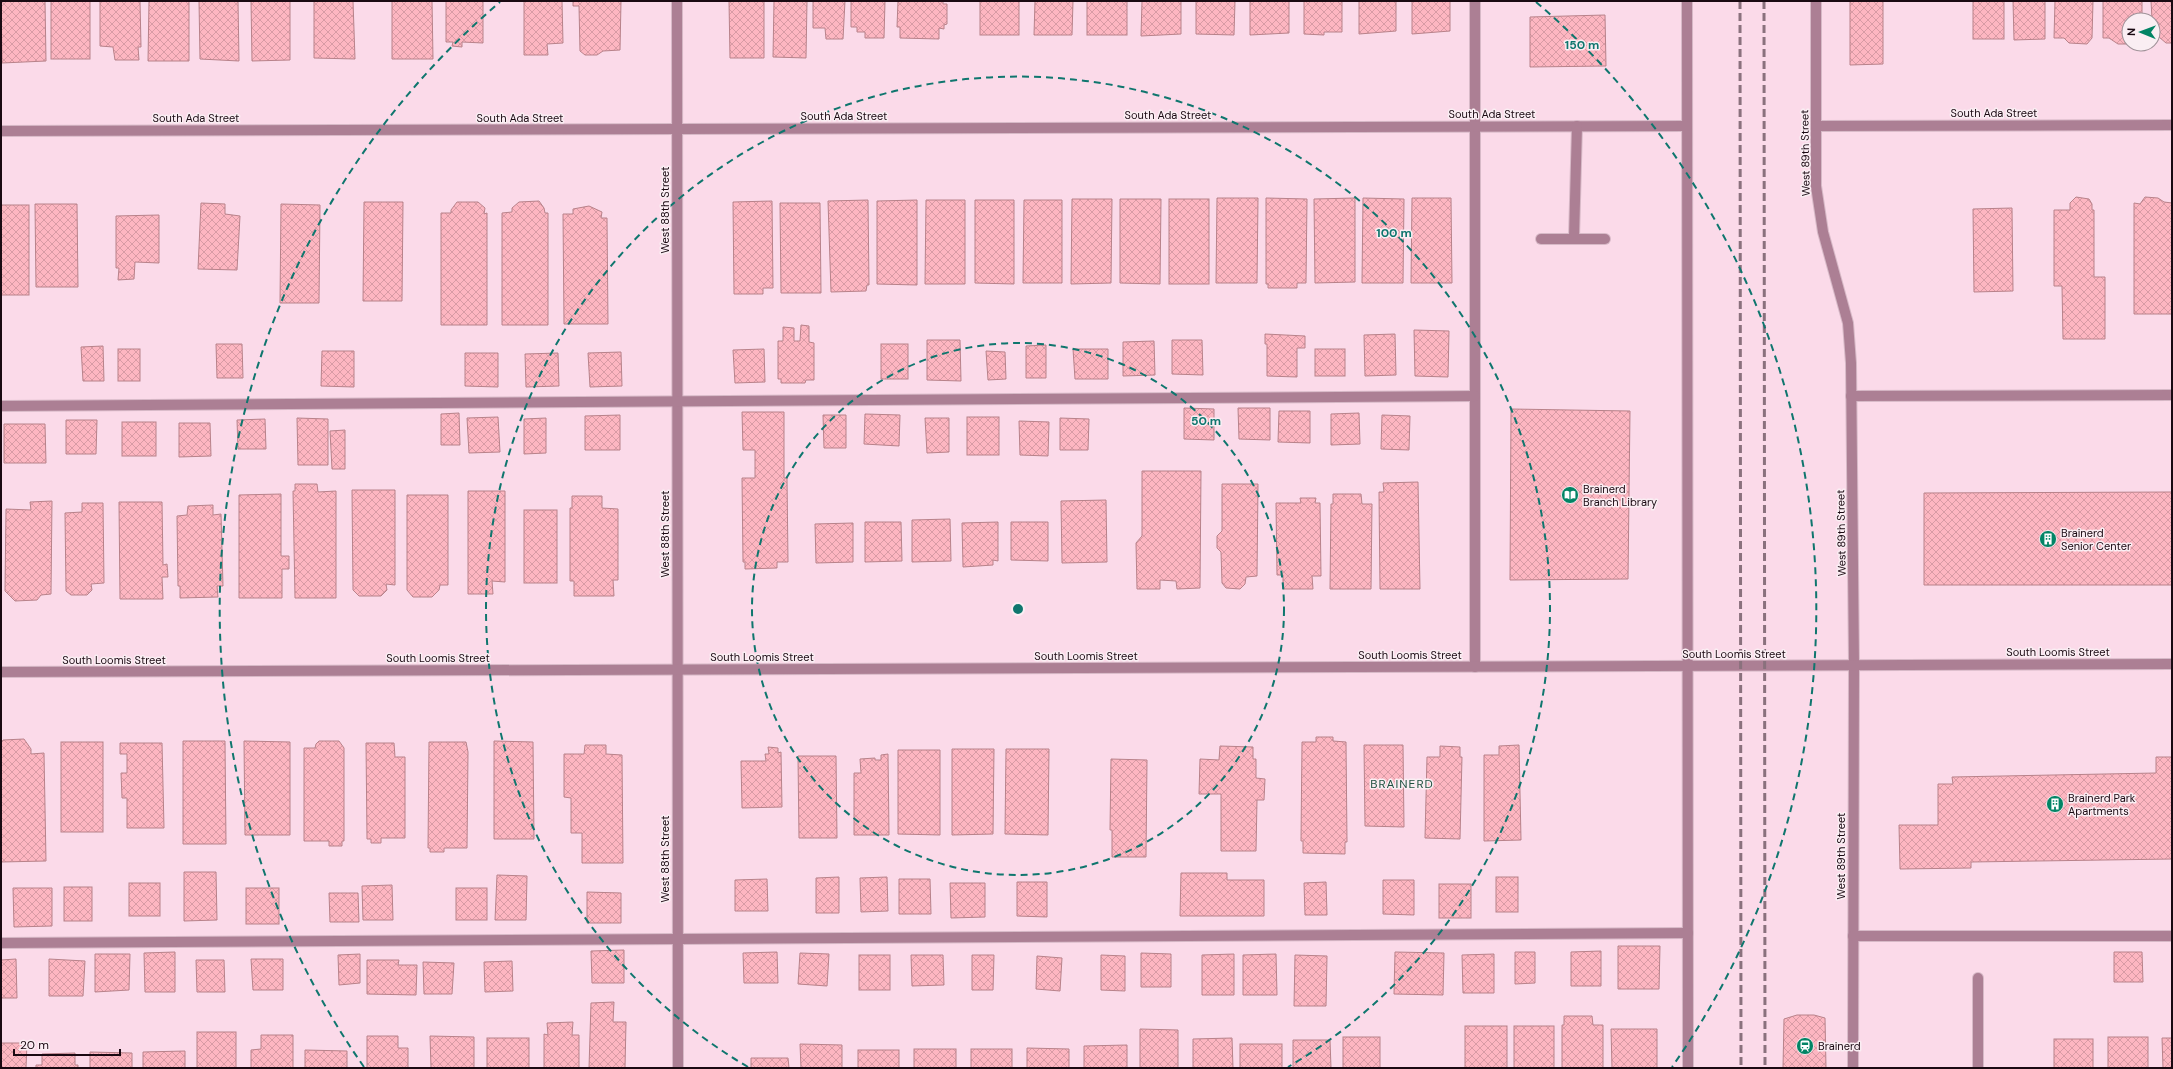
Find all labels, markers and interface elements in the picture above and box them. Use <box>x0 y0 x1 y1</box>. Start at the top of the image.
north arrow <box>2121 12 2161 52</box>
text: N <box>2124 28 2138 36</box>
text: 150 m <box>1565 37 1599 53</box>
street label: South Ada Street <box>1951 106 2037 120</box>
street label: South Ada Street <box>1449 107 1535 121</box>
street label: South Ada Street <box>1125 108 1211 122</box>
street label: South Ada Street <box>801 109 887 123</box>
street label: West 89th Street <box>1797 109 1813 197</box>
street label: South Ada Street <box>153 111 239 125</box>
street label: South Ada Street <box>477 111 563 125</box>
street label: West 88th Street <box>658 167 672 253</box>
text: 100 m <box>1376 225 1412 241</box>
text: 50 m <box>1191 413 1221 429</box>
place label: Brainerd Branch Library <box>1583 482 1657 509</box>
library icon: Brainerd Branch Library <box>1560 485 1580 505</box>
street label: West 89th Street <box>1833 489 1849 577</box>
street label: West 88th Street <box>658 491 672 577</box>
place label: Brainerd Senior Center <box>2061 526 2131 553</box>
building icon: Brainerd Senior Center <box>2038 529 2058 549</box>
centre of rings <box>1011 602 1025 616</box>
street label: South Loomis Street <box>2006 645 2110 659</box>
street label: South Loomis Street <box>1682 647 1786 661</box>
street label: South Loomis Street <box>1358 648 1462 662</box>
street label: South Loomis Street <box>1034 649 1138 663</box>
street label: South Loomis Street <box>710 650 814 664</box>
street label: South Loomis Street <box>386 651 490 665</box>
street label: South Loomis Street <box>62 653 166 667</box>
district label: BRAINERD <box>1370 776 1434 792</box>
place label: Brainerd Park Apartments <box>2068 791 2136 818</box>
building icon: Brainerd Park Apartments <box>2045 794 2065 814</box>
street label: West 89th Street <box>1834 813 1848 899</box>
street label: West 88th Street <box>658 816 672 902</box>
scale bar <box>14 1031 120 1057</box>
station icon: Brainerd <box>1795 1036 1815 1056</box>
text: 20 m <box>20 1037 49 1053</box>
place label: Brainerd <box>1818 1039 1861 1053</box>

